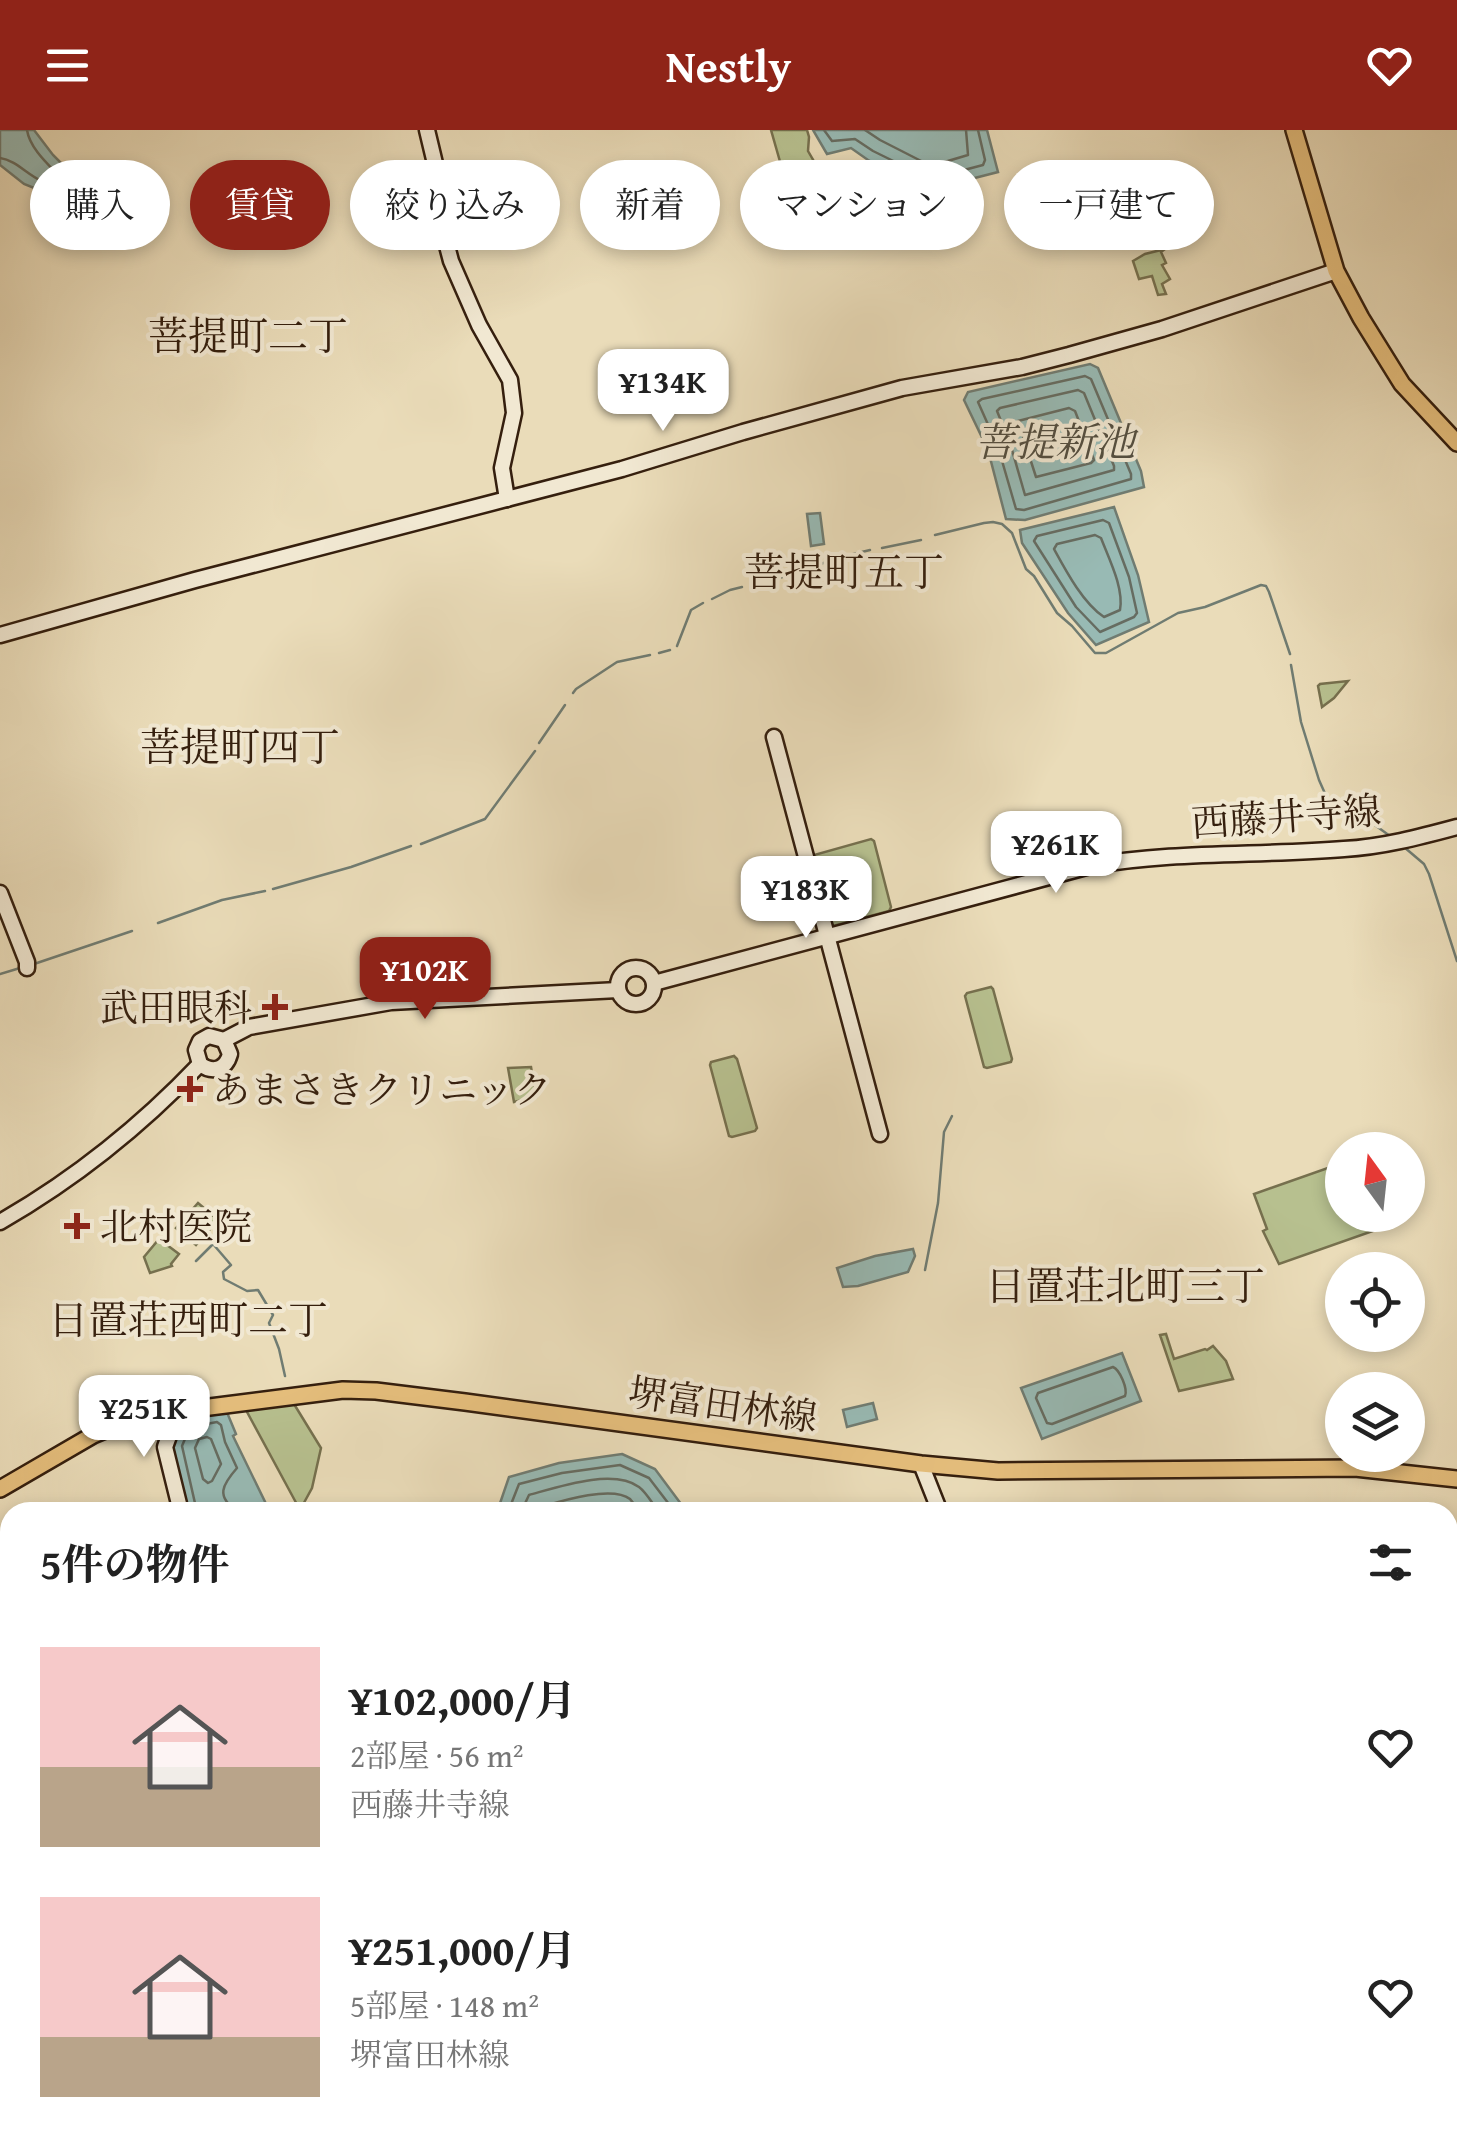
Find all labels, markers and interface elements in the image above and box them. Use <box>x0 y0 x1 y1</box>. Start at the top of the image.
text: Nestly <box>666 33 791 98</box>
icon: menu <box>40 38 95 93</box>
icon: heart <box>1362 38 1417 93</box>
chip: 購入 <box>30 160 170 250</box>
chip: 賃貸 <box>190 160 330 250</box>
chip: 絞り込み <box>350 160 560 250</box>
chip: 新着 <box>580 160 720 250</box>
chip: マンション <box>740 160 984 250</box>
chip: 一戸建て <box>1004 160 1214 250</box>
district label: 菩提町二丁 <box>148 306 348 365</box>
pin: ¥134K <box>593 349 733 434</box>
text: ¥134K <box>620 358 706 405</box>
water label: 菩提新池 <box>975 412 1139 471</box>
district label: 菩提町五丁 <box>744 542 944 601</box>
district label: 菩提町四丁 <box>140 717 340 776</box>
street label: 西藤井寺線 <box>1189 781 1383 851</box>
pin: ¥261K <box>986 811 1126 896</box>
text: ¥261K <box>1013 820 1099 867</box>
pin: ¥183K <box>736 856 876 941</box>
text: ¥183K <box>763 865 849 912</box>
pin: ¥102K <box>355 937 495 1022</box>
text: ¥102K <box>382 946 468 993</box>
place label: 武田眼科 <box>100 979 252 1035</box>
marker: 武田眼科 <box>262 994 288 1020</box>
place label: あまさきクリニック <box>212 1061 552 1117</box>
marker: あまさきクリニック <box>177 1076 203 1102</box>
north arrow <box>1325 1132 1425 1232</box>
map controls <box>1325 1132 1425 1472</box>
place label: 北村医院 <box>100 1198 252 1254</box>
marker: 北村医院 <box>64 1213 90 1239</box>
button: locate <box>1325 1252 1425 1352</box>
district label: 日置荘北町三丁 <box>985 1256 1265 1315</box>
district label: 日置荘西町二丁 <box>48 1290 328 1349</box>
street label: 堺富田林線 <box>625 1363 821 1445</box>
button: layers <box>1325 1372 1425 1472</box>
pin: ¥251K <box>74 1375 214 1460</box>
text: ¥251K <box>101 1384 187 1431</box>
text: 5件の物件 <box>40 1533 230 1594</box>
icon: filters <box>1363 1535 1418 1590</box>
text: ¥102,000/月 <box>350 1669 576 1730</box>
icon: home <box>120 1687 240 1807</box>
icon: heart <box>1363 1720 1418 1775</box>
text: 2部屋 · 56 m² <box>350 1732 524 1779</box>
text: 西藤井寺線 <box>350 1781 510 1828</box>
text: ¥251,000/月 <box>350 1919 576 1980</box>
icon: home <box>120 1937 240 2057</box>
icon: heart <box>1363 1970 1418 2025</box>
text: 5部屋 · 148 m² <box>350 1982 539 2029</box>
text: 堺富田林線 <box>350 2031 510 2078</box>

